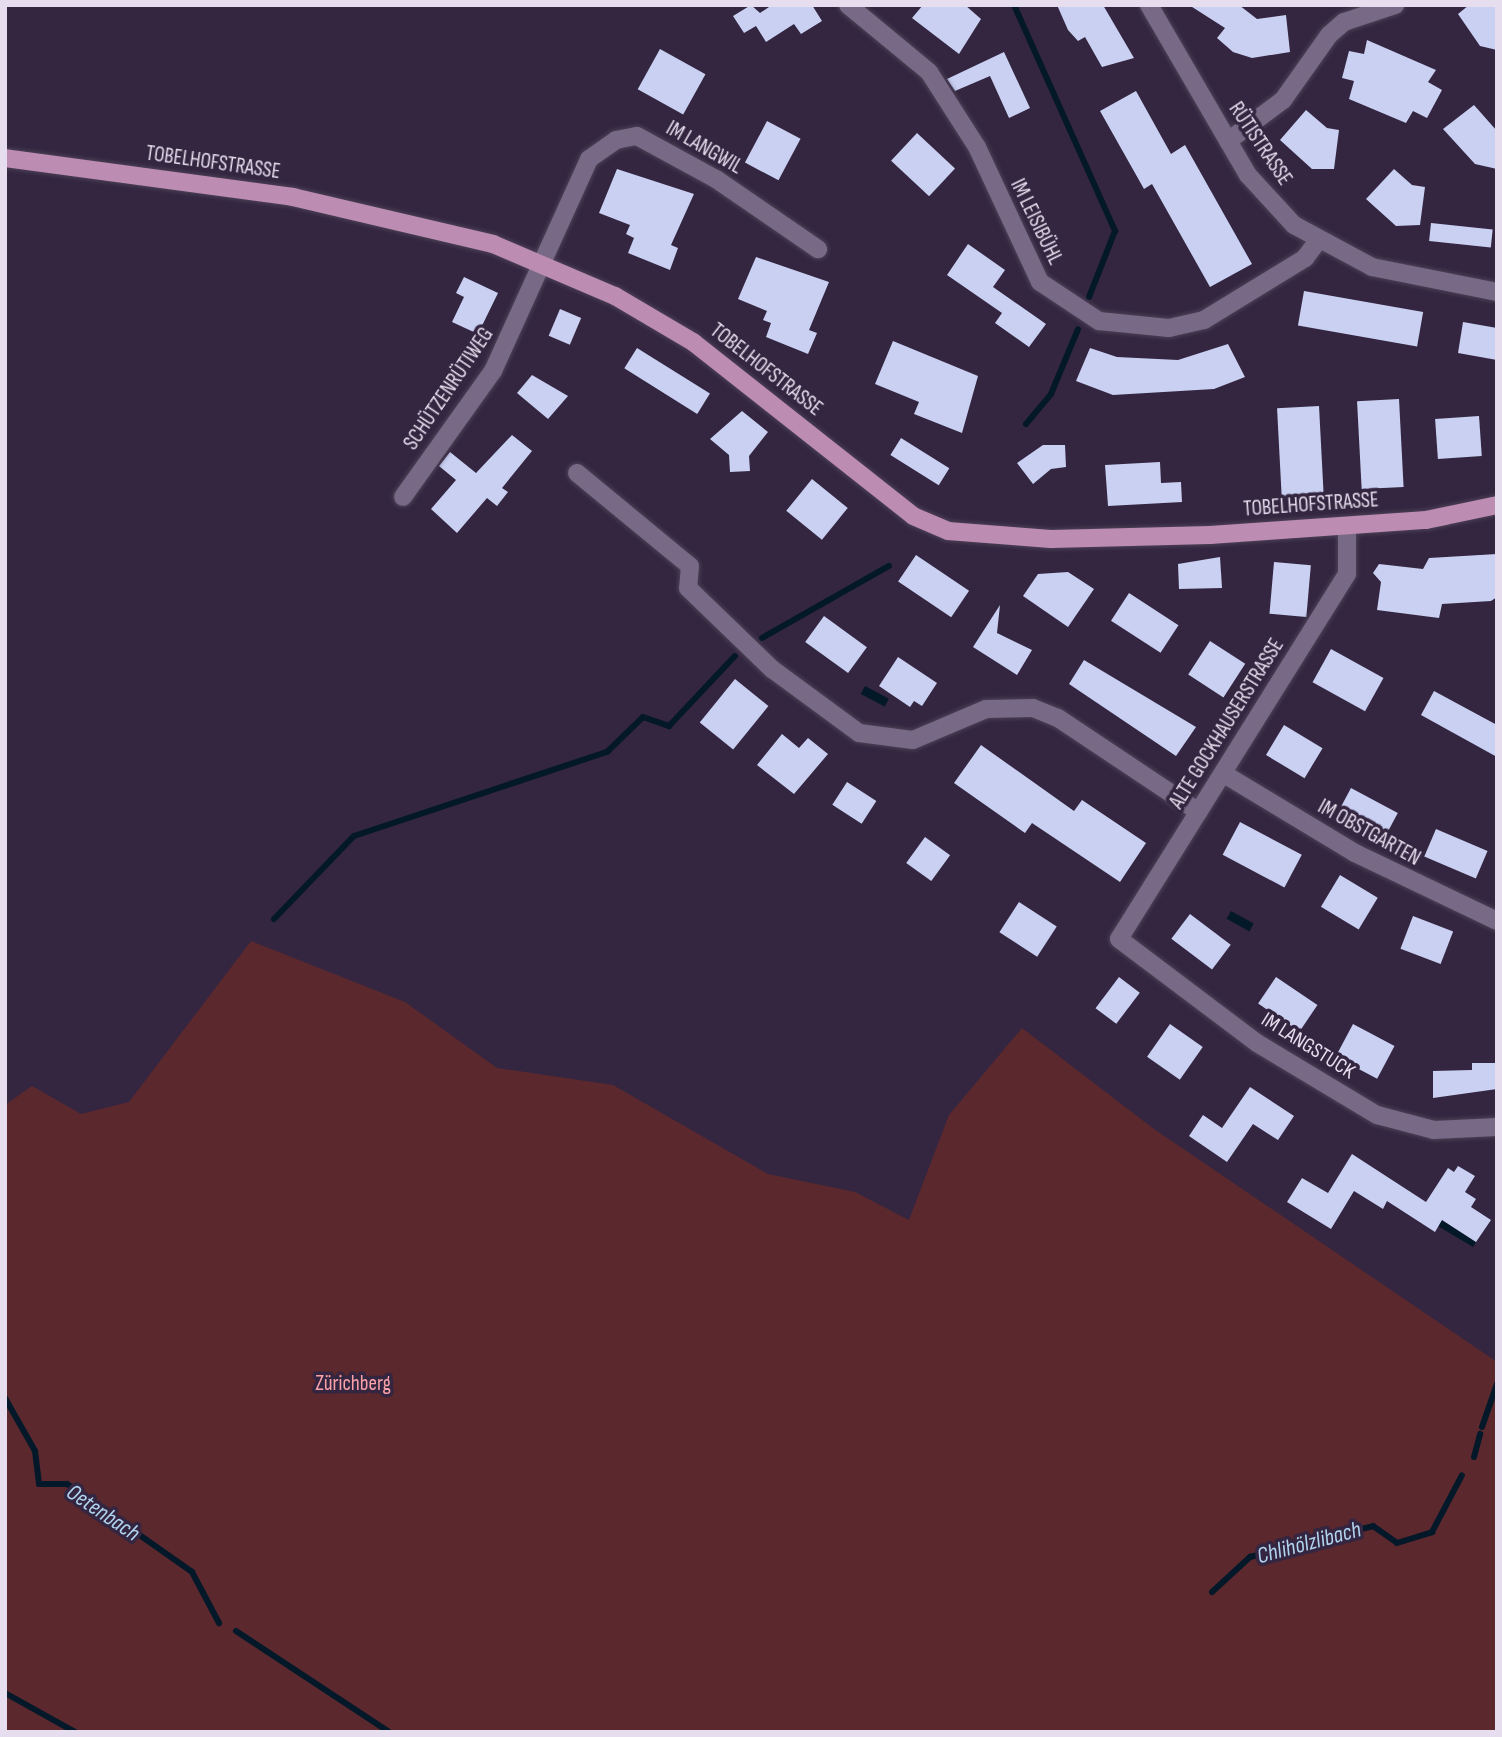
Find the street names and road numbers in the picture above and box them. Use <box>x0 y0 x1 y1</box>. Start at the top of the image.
street label: RÜTISTRASSE <box>1223 98 1297 190</box>
street label: IM LANGWIL <box>661 116 747 180</box>
street label: TOBELHOFSTRASSE <box>144 141 282 185</box>
street label: IM LEISIBÜHL <box>1004 175 1068 269</box>
street label: TOBELHOFSTRASSE <box>705 318 827 422</box>
street label: SCHÜTZENRÜTIWEG <box>399 323 499 455</box>
street label: TOBELHOFSTRASSE <box>1243 488 1379 522</box>
street label: ALTE GOCKHAUSERSTRASSE <box>1164 634 1290 814</box>
street label: IM OBSTGARTEN <box>1313 794 1425 872</box>
street label: IM LANGSTUCK <box>1257 1007 1359 1085</box>

